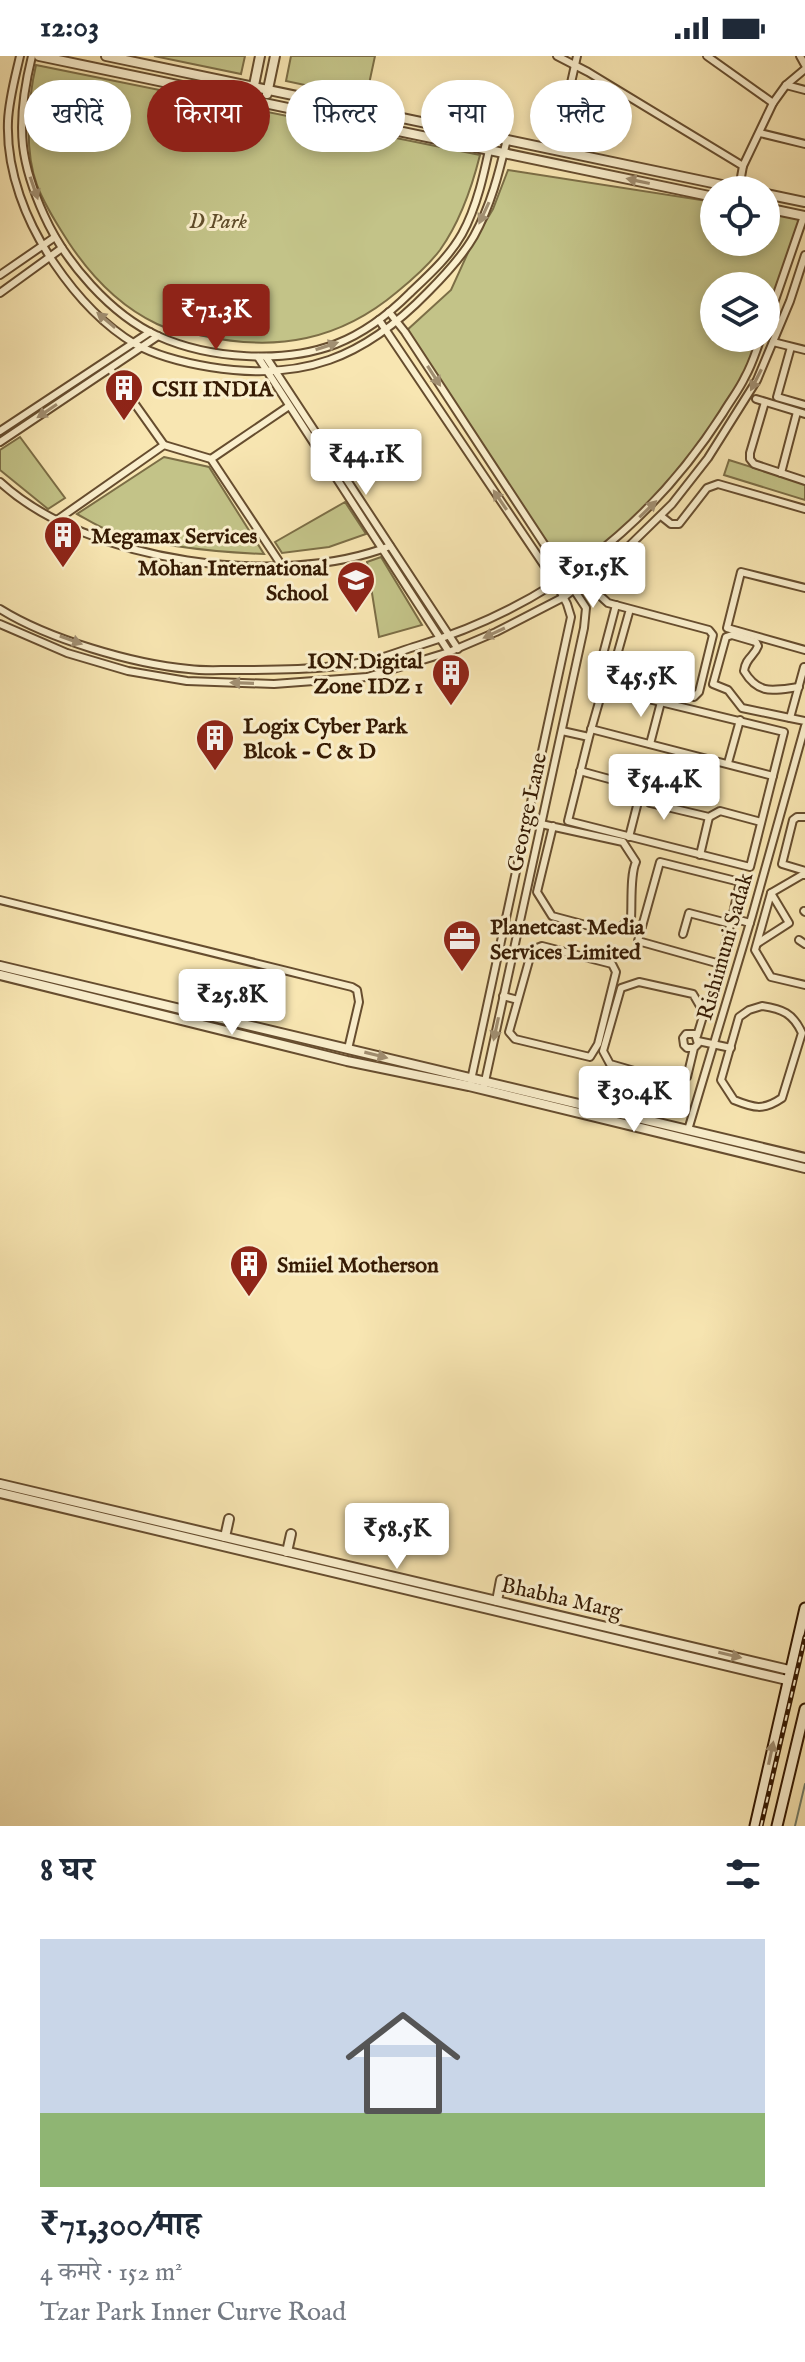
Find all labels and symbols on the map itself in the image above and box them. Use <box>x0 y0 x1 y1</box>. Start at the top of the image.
one-way arrow <box>625 174 650 187</box>
one-way arrow <box>28 176 40 200</box>
one-way arrow <box>478 202 491 225</box>
park label: D Park <box>189 208 247 236</box>
pin: ₹71.3K <box>151 284 281 352</box>
one-way arrow <box>96 312 116 329</box>
one-way arrow <box>316 339 340 352</box>
one-way arrow <box>426 365 440 387</box>
building icon: CSII INDIA <box>103 367 145 422</box>
one-way arrow <box>749 368 763 391</box>
place label: CSII INDIA <box>152 376 274 404</box>
one-way arrow <box>36 403 57 418</box>
pin: ₹44.1K <box>301 429 431 497</box>
one-way arrow <box>493 489 508 510</box>
one-way arrow <box>638 500 657 518</box>
building icon: Megamax Services <box>42 514 84 569</box>
place label: Megamax Services <box>91 523 258 551</box>
pin: ₹91.5K <box>528 542 658 610</box>
place label: Mohan International School <box>138 555 329 608</box>
school or university icon: Mohan International School <box>335 559 377 614</box>
one-way arrow <box>482 626 506 640</box>
one-way arrow <box>59 634 83 647</box>
place label: ION Digital Zone IDZ 1 <box>308 648 424 701</box>
pin: ₹45.5K <box>576 651 706 719</box>
building icon: ION Digital Zone IDZ 1 <box>430 652 472 707</box>
one-way arrow <box>229 676 254 689</box>
place label: Logix Cyber Park Blcok - C & D <box>243 713 408 766</box>
building icon: Logix Cyber Park Blcok - C & D <box>194 717 236 772</box>
street label: George Lane <box>502 750 554 875</box>
pin: ₹54.4K <box>599 754 729 822</box>
street label: Rishimuni Sadak <box>691 869 760 1024</box>
place label: Planetcast Media Services Limited <box>490 914 645 967</box>
office icon: Planetcast Media Services Limited <box>441 918 483 973</box>
pin: ₹25.8K <box>167 969 297 1037</box>
one-way arrow <box>489 1016 502 1041</box>
one-way arrow <box>363 1049 388 1062</box>
pin: ₹30.4K <box>569 1066 699 1134</box>
building icon: Smiiel Motherson <box>228 1243 270 1298</box>
place label: Smiiel Motherson <box>277 1252 439 1280</box>
pin: ₹58.5K <box>332 1503 462 1571</box>
street label: Bhabha Marg <box>498 1571 626 1627</box>
one-way arrow <box>718 1649 743 1662</box>
one-way arrow <box>765 1740 778 1765</box>

